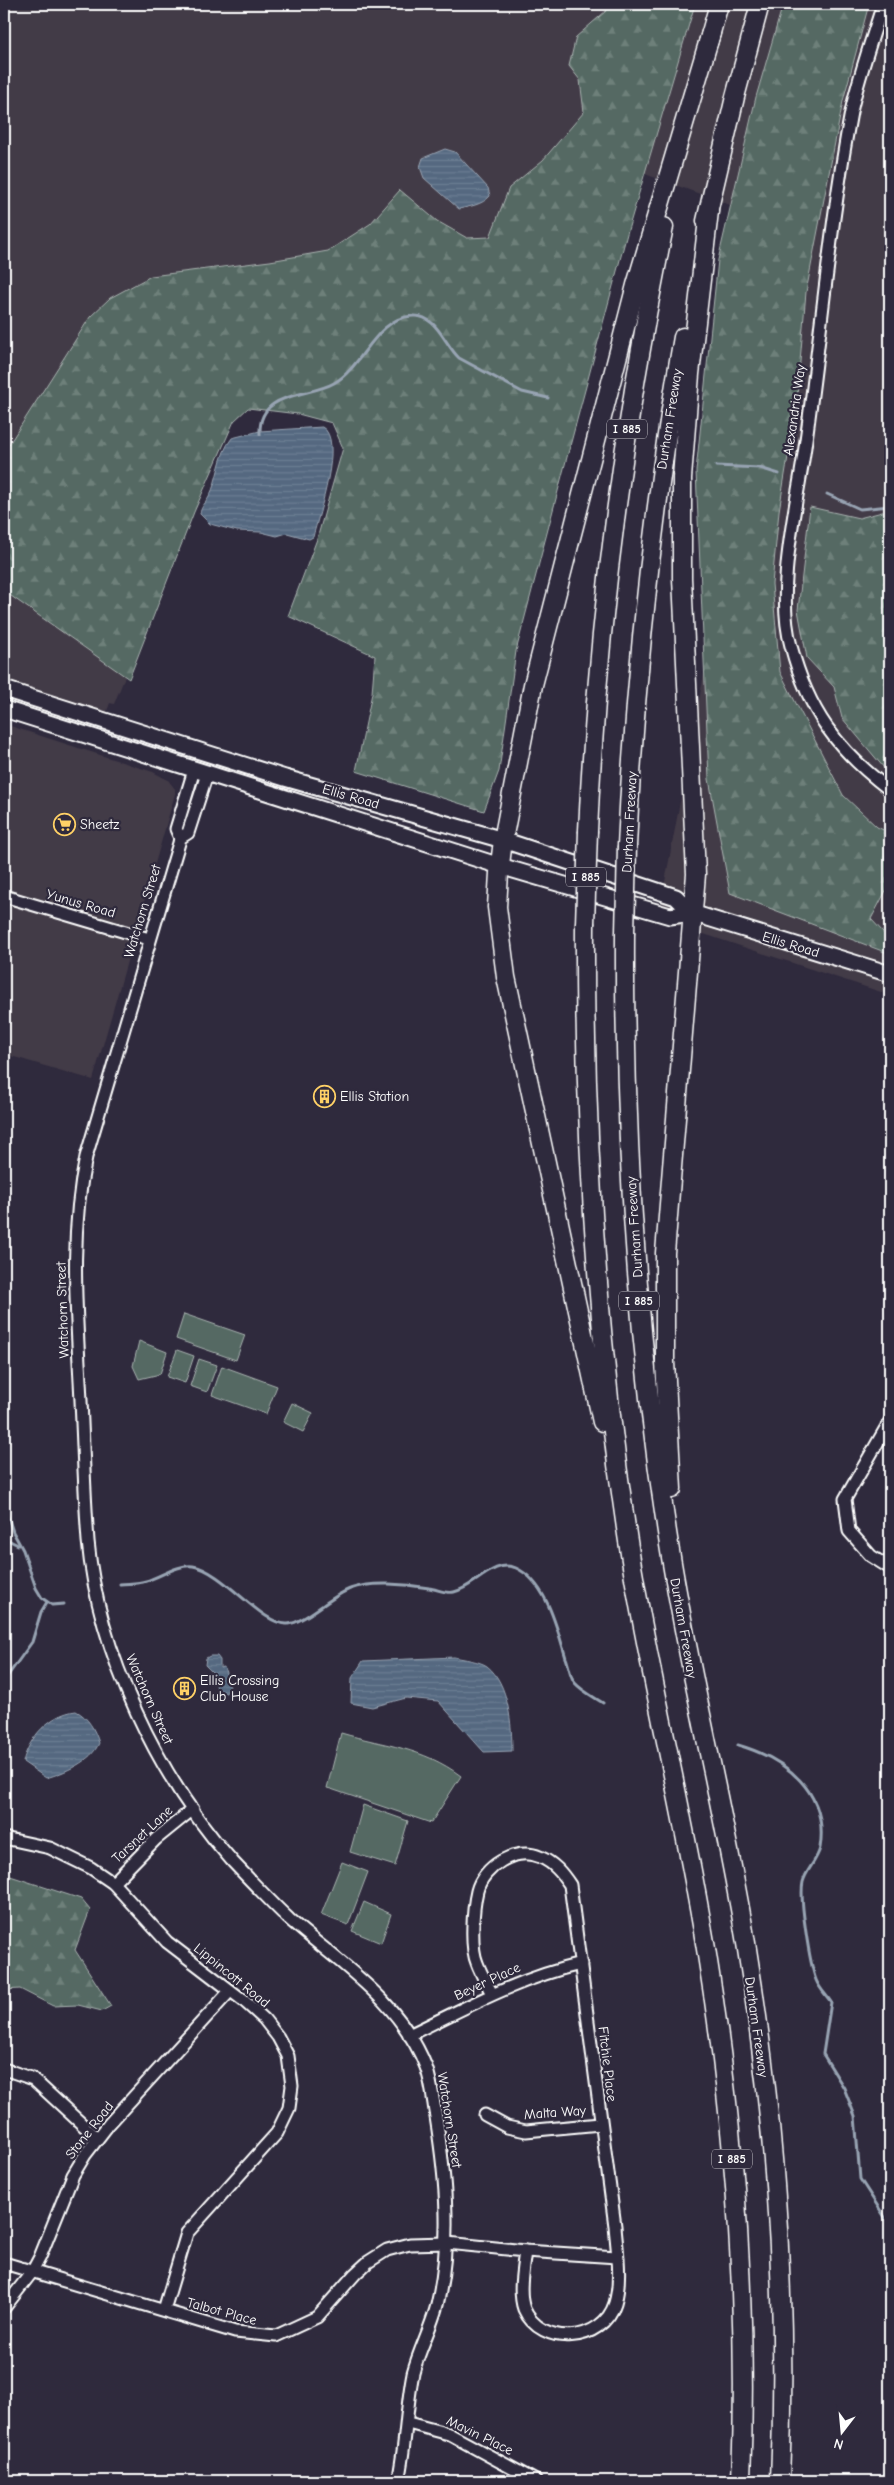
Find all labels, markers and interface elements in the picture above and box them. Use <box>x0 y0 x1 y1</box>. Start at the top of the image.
street label: Alexandria Way <box>780 362 809 457</box>
street label: Durham Freeway <box>653 367 686 471</box>
road number: I 885 <box>607 419 647 438</box>
street label: Durham Freeway <box>618 770 641 873</box>
street label: Ellis Road <box>320 780 381 813</box>
supermarket icon: Sheetz <box>52 812 76 836</box>
place label: Sheetz <box>80 816 119 833</box>
street label: Watchorn Street <box>120 861 165 960</box>
road number: I 885 <box>566 868 606 886</box>
street label: Yunus Road <box>44 886 117 921</box>
street label: Ellis Road <box>760 928 821 961</box>
building icon: Ellis Station <box>312 1084 336 1108</box>
place label: Ellis Station <box>340 1088 409 1105</box>
street label: Durham Freeway <box>622 1175 647 1278</box>
street label: Watchorn Street <box>52 1260 73 1359</box>
road number: I 885 <box>619 1292 659 1310</box>
street label: Durham Freeway <box>666 1577 701 1680</box>
street label: Watchorn Street <box>122 1652 177 1748</box>
place label: Ellis Crossing Club House <box>200 1672 279 1705</box>
building icon: Ellis Crossing Club House <box>172 1676 196 1700</box>
street label: Tarsnet Lane <box>108 1802 176 1867</box>
street label: Lippincott Road <box>190 1940 273 2011</box>
street label: Beyer Place <box>451 1959 523 2004</box>
street label: Durham Freeway <box>741 1976 772 2079</box>
street label: Fitchie Place <box>594 2025 621 2103</box>
street label: Watchorn Street <box>434 2071 466 2170</box>
street label: Stone Road <box>62 2098 117 2162</box>
street label: Malta Way <box>523 2102 587 2123</box>
road number: I 885 <box>712 2150 752 2168</box>
street label: Talbot Place <box>185 2294 259 2329</box>
north arrow <box>816 2408 866 2458</box>
street label: Mavin Place <box>444 2412 516 2459</box>
text: N <box>832 2435 845 2453</box>

